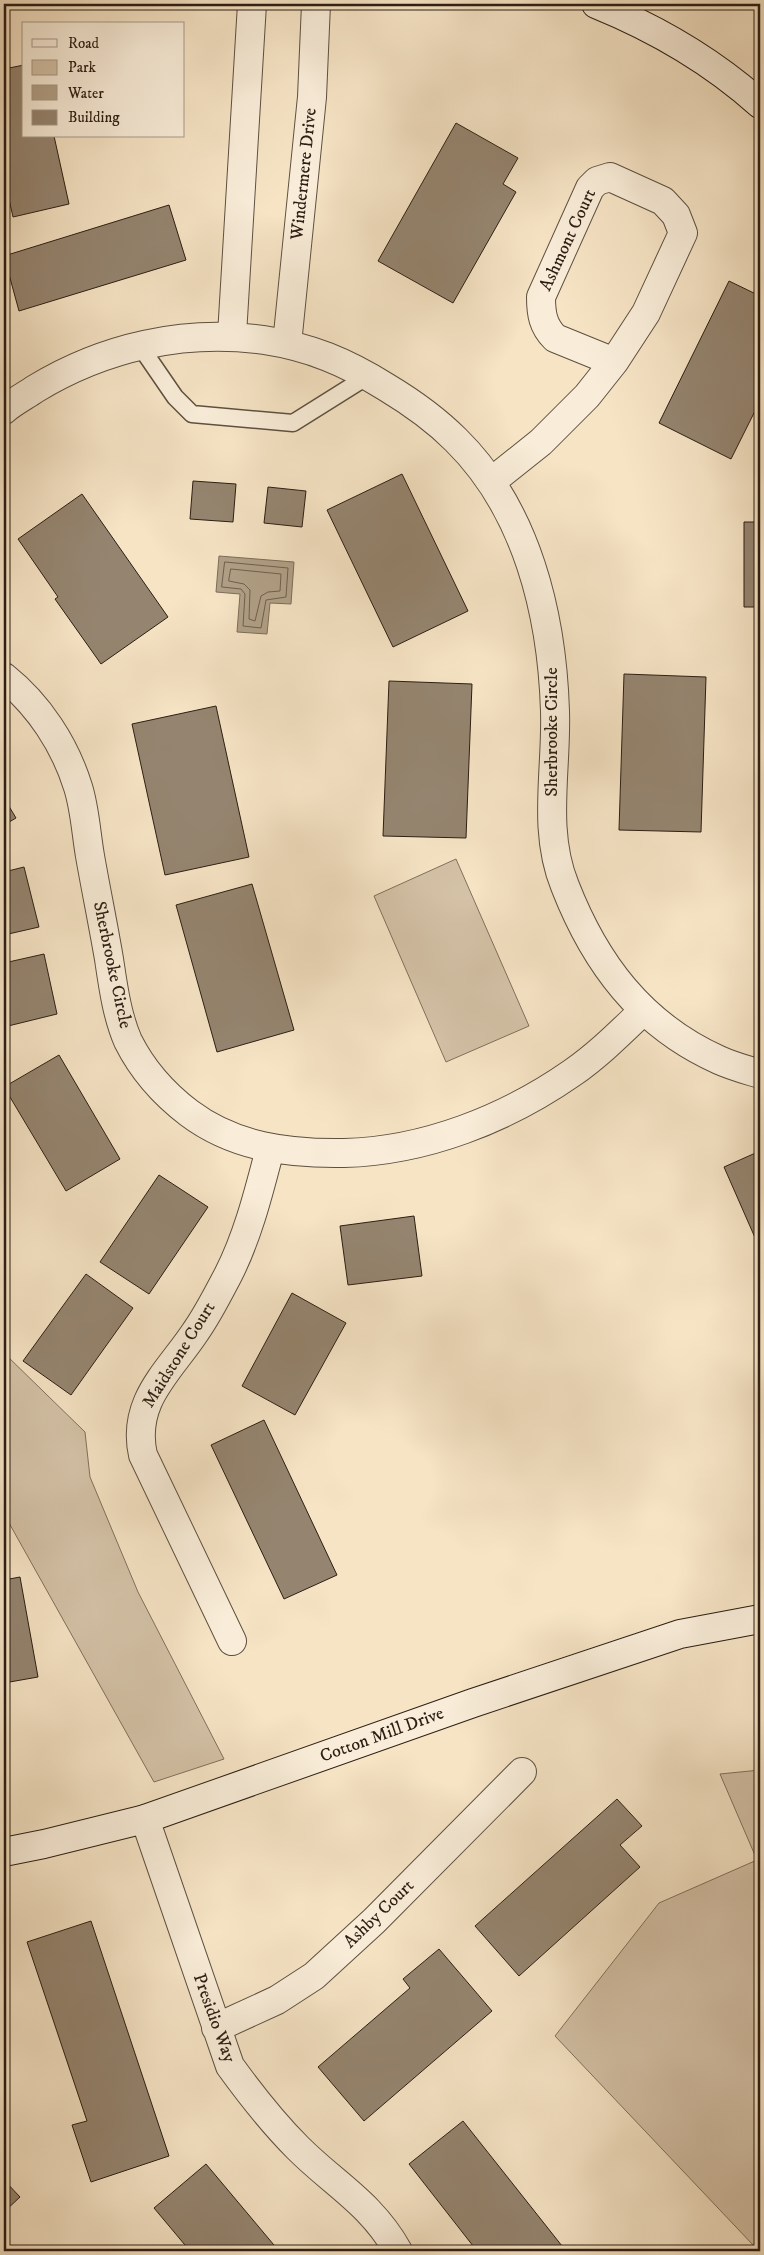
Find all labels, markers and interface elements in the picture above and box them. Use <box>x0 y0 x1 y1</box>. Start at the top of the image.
legend <box>22 22 185 138</box>
text: Road <box>68 34 100 53</box>
text: Park <box>68 58 97 77</box>
text: Water <box>67 84 104 103</box>
street label: Windermere Drive <box>286 107 322 242</box>
text: Building <box>68 108 120 127</box>
street label: Ashmont Court <box>535 185 601 294</box>
street label: Sherbrooke Circle <box>541 667 563 797</box>
street label: Sherbrooke Circle <box>88 899 136 1031</box>
street label: Maidstone Court <box>138 1298 220 1412</box>
street label: Cotton Mill Drive <box>317 1702 447 1768</box>
street label: Ashby Court <box>339 1875 419 1953</box>
street label: Presidio Way <box>188 1971 240 2066</box>

